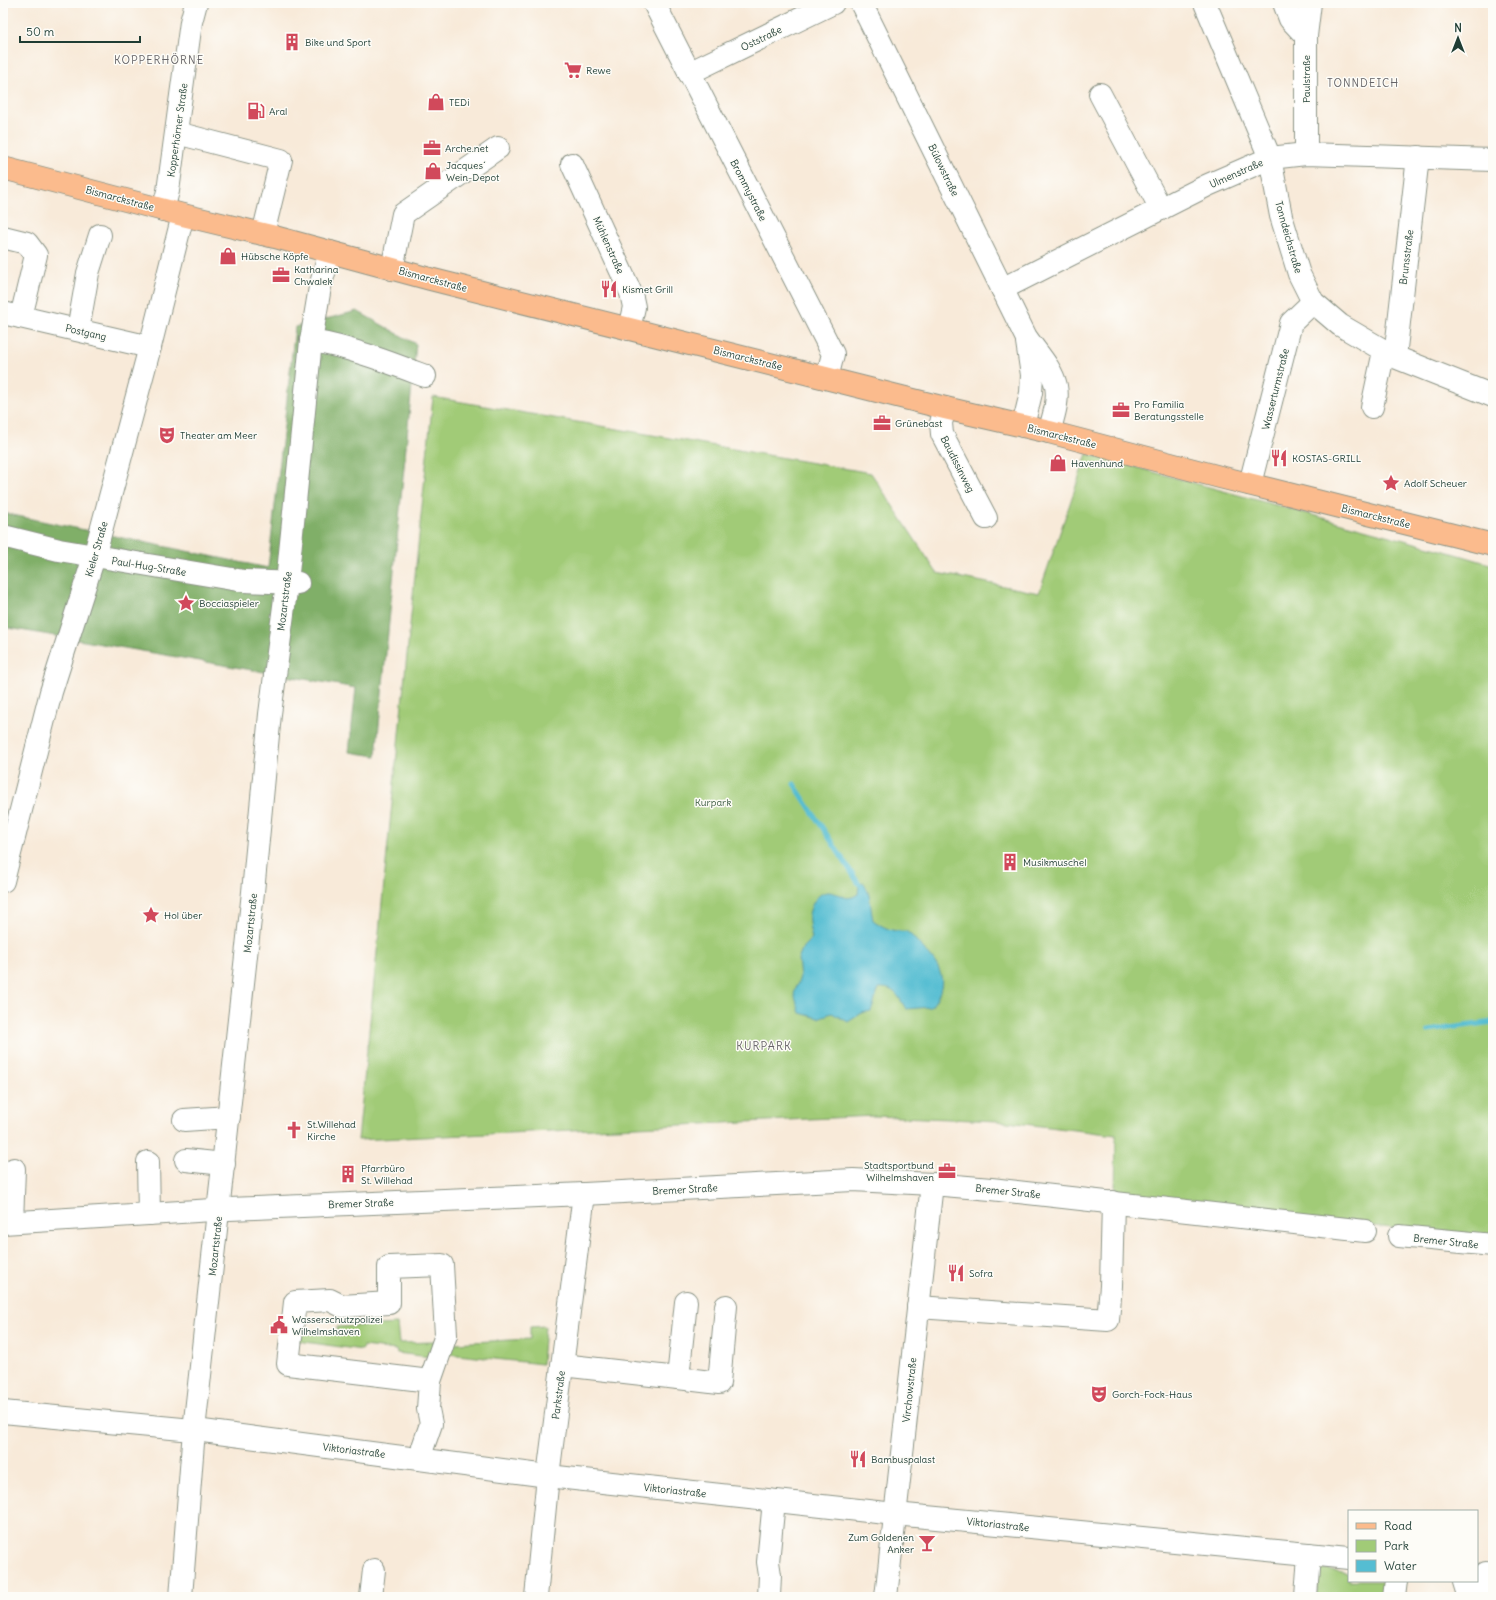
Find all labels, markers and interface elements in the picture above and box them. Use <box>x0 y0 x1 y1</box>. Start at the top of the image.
scale bar <box>20 18 140 44</box>
north arrow <box>1438 18 1478 58</box>
text: N <box>1454 21 1462 35</box>
street label: Oststraße <box>739 23 784 54</box>
text: 50 m <box>26 24 55 39</box>
building icon: Bike und Sport <box>282 32 302 52</box>
place label: Bike und Sport <box>305 36 371 49</box>
district label: KOPPERHÖRNE <box>114 52 204 67</box>
street label: Paulstraße <box>1300 55 1313 103</box>
supermarket icon: Rewe <box>563 60 583 80</box>
place label: Rewe <box>586 64 611 77</box>
district label: TONNDEICH <box>1327 76 1399 90</box>
street label: Kopperhörner Straße <box>164 82 191 178</box>
shop icon: TEDi <box>426 92 446 112</box>
place label: TEDi <box>449 96 469 109</box>
fuel station icon: Aral <box>246 101 266 121</box>
place label: Aral <box>269 105 287 118</box>
office icon: Arche.net <box>422 138 442 158</box>
place label: Arche.net <box>445 142 489 155</box>
street label: Bülowstraße <box>925 142 962 198</box>
street label: Ulmenstraße <box>1207 156 1265 191</box>
street label: Brommystraße <box>727 157 770 223</box>
place label: Jacques´ Wein-Depot <box>446 159 500 184</box>
shop icon: Jacques´ Wein-Depot <box>423 161 443 181</box>
street label: Bismarckstraße <box>84 183 156 214</box>
street label: Tonndeichstraße <box>1272 200 1305 275</box>
street label: Mühlenstraße <box>590 214 627 276</box>
street label: Brunsstraße <box>1397 229 1416 285</box>
shop icon: Hübsche Köpfe <box>218 246 238 266</box>
place label: Hübsche Köpfe <box>241 250 308 263</box>
place label: Katharina Chwalek <box>294 263 339 288</box>
street label: Bismarckstraße <box>397 264 469 295</box>
office icon: Katharina Chwalek <box>271 265 291 285</box>
restaurant icon: Kismet Grill <box>599 279 619 299</box>
place label: Kismet Grill <box>622 283 673 296</box>
street label: Postgang <box>64 321 108 344</box>
street label: Bismarckstraße <box>712 344 784 373</box>
street label: Wasserturmstraße <box>1259 347 1292 431</box>
place label: Pro Familia Beratungsstelle <box>1134 398 1204 423</box>
office icon: Pro Familia Beratungsstelle <box>1111 400 1131 420</box>
office icon: Grünebast <box>872 413 892 433</box>
place label: Grünebast <box>895 417 943 430</box>
street label: Bismarckstraße <box>1026 422 1098 451</box>
theatre icon: Theater am Meer <box>157 425 177 445</box>
place label: Theater am Meer <box>180 429 257 442</box>
street label: Baudissinweg <box>938 434 977 495</box>
restaurant icon: KOSTAS-GRILL <box>1269 448 1289 468</box>
place label: KOSTAS-GRILL <box>1292 452 1362 465</box>
shop icon: Havenhund <box>1048 453 1068 473</box>
place label: Havenhund <box>1071 457 1123 470</box>
place icon: Adolf Scheuer <box>1381 473 1401 493</box>
place label: Adolf Scheuer <box>1404 477 1467 490</box>
street label: Bismarckstraße <box>1340 502 1412 531</box>
street label: Kieler Straße <box>82 520 111 578</box>
street label: Paul-Hug-Straße <box>111 554 187 579</box>
street label: Mozartstraße <box>274 571 295 632</box>
place icon: Bocciaspieler <box>176 593 196 613</box>
place label: Bocciaspieler <box>199 597 259 610</box>
park label: Kurpark <box>695 796 731 809</box>
building icon: Musikmuschel <box>1000 852 1020 872</box>
place label: Musikmuschel <box>1023 856 1086 869</box>
street label: Mozartstraße <box>241 893 260 954</box>
place icon: Hol über <box>141 905 161 925</box>
place label: Hol über <box>164 909 202 922</box>
district label: KURPARK <box>736 1039 792 1053</box>
place label: St.Willehad Kirche <box>307 1118 356 1143</box>
church icon: St.Willehad Kirche <box>284 1120 304 1140</box>
place label: Stadtsportbund Wilhelmshaven <box>864 1159 934 1184</box>
office icon: Stadtsportbund Wilhelmshaven <box>937 1161 957 1181</box>
place label: Pfarrbüro St. Willehad <box>361 1162 413 1187</box>
building icon: Pfarrbüro St. Willehad <box>338 1164 358 1184</box>
street label: Bremer Straße <box>652 1181 718 1198</box>
street label: Bremer Straße <box>975 1182 1041 1201</box>
street label: Bremer Straße <box>328 1196 394 1211</box>
street label: Mozartstraße <box>206 1216 225 1277</box>
street label: Bremer Straße <box>1413 1232 1479 1251</box>
restaurant icon: Sofra <box>946 1263 966 1283</box>
place label: Sofra <box>969 1267 993 1280</box>
place label: Wasserschutzpolizei Wilhelmshaven <box>292 1313 382 1338</box>
public building icon: Wasserschutzpolizei Wilhelmshaven <box>269 1315 289 1335</box>
street label: Virchowstraße <box>900 1357 919 1423</box>
street label: Parkstraße <box>549 1370 568 1420</box>
theatre icon: Gorch-Fock-Haus <box>1089 1384 1109 1404</box>
place label: Gorch-Fock-Haus <box>1112 1388 1193 1401</box>
street label: Viktoriastraße <box>322 1440 386 1461</box>
restaurant icon: Bambuspalast <box>848 1449 868 1469</box>
place label: Bambuspalast <box>871 1453 936 1466</box>
street label: Viktoriastraße <box>643 1481 707 1500</box>
legend <box>1348 1510 1478 1582</box>
street label: Viktoriastraße <box>966 1515 1030 1534</box>
text: Road <box>1384 1518 1412 1533</box>
place label: Zum Goldenen Anker <box>848 1531 914 1556</box>
bar icon: Zum Goldenen Anker <box>917 1533 937 1553</box>
text: Park <box>1384 1538 1409 1553</box>
text: Water <box>1384 1558 1417 1573</box>

